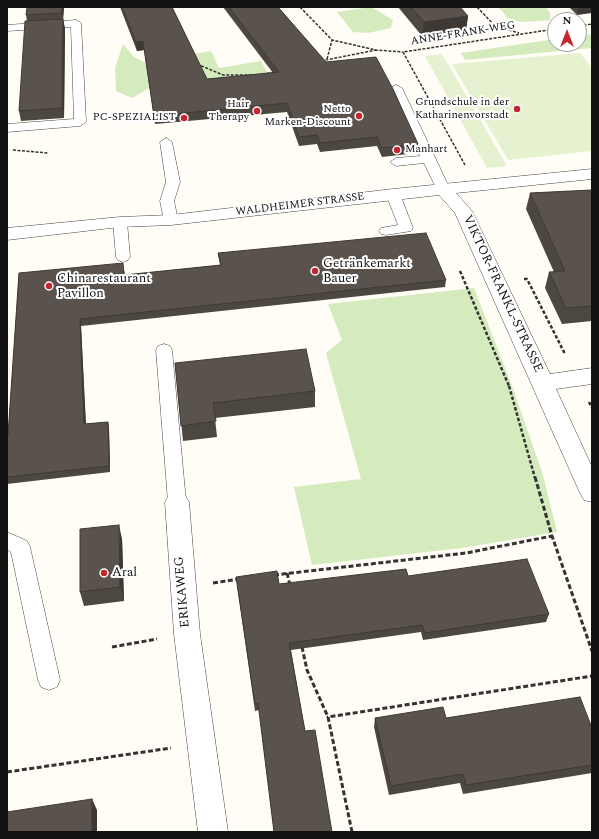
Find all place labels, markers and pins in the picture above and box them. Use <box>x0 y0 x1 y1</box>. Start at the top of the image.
place label: Grundschule in der Katharinenvorstadt <box>415 96 509 122</box>
place label: Hair Therapy <box>208 98 249 124</box>
place label: Netto Marken-Discount <box>265 103 351 129</box>
marker: Grundschule in der Katharinenvorstadt <box>512 104 522 114</box>
marker: Hair Therapy <box>252 106 262 116</box>
place label: PC-SPEZIALIST <box>93 111 176 125</box>
marker: Netto Marken-Discount <box>354 111 364 121</box>
marker: PC-SPEZIALIST <box>179 113 189 123</box>
place label: Manhart <box>405 143 447 157</box>
marker: Manhart <box>392 145 402 155</box>
place label: Getränkemarkt Bauer <box>323 256 411 287</box>
marker: Getränkemarkt Bauer <box>310 266 320 276</box>
place label: Chinarestaurant Pavillon <box>57 271 151 302</box>
marker: Chinarestaurant Pavillon <box>44 281 54 291</box>
place label: Aral <box>112 565 137 581</box>
marker: Aral <box>99 568 109 578</box>

